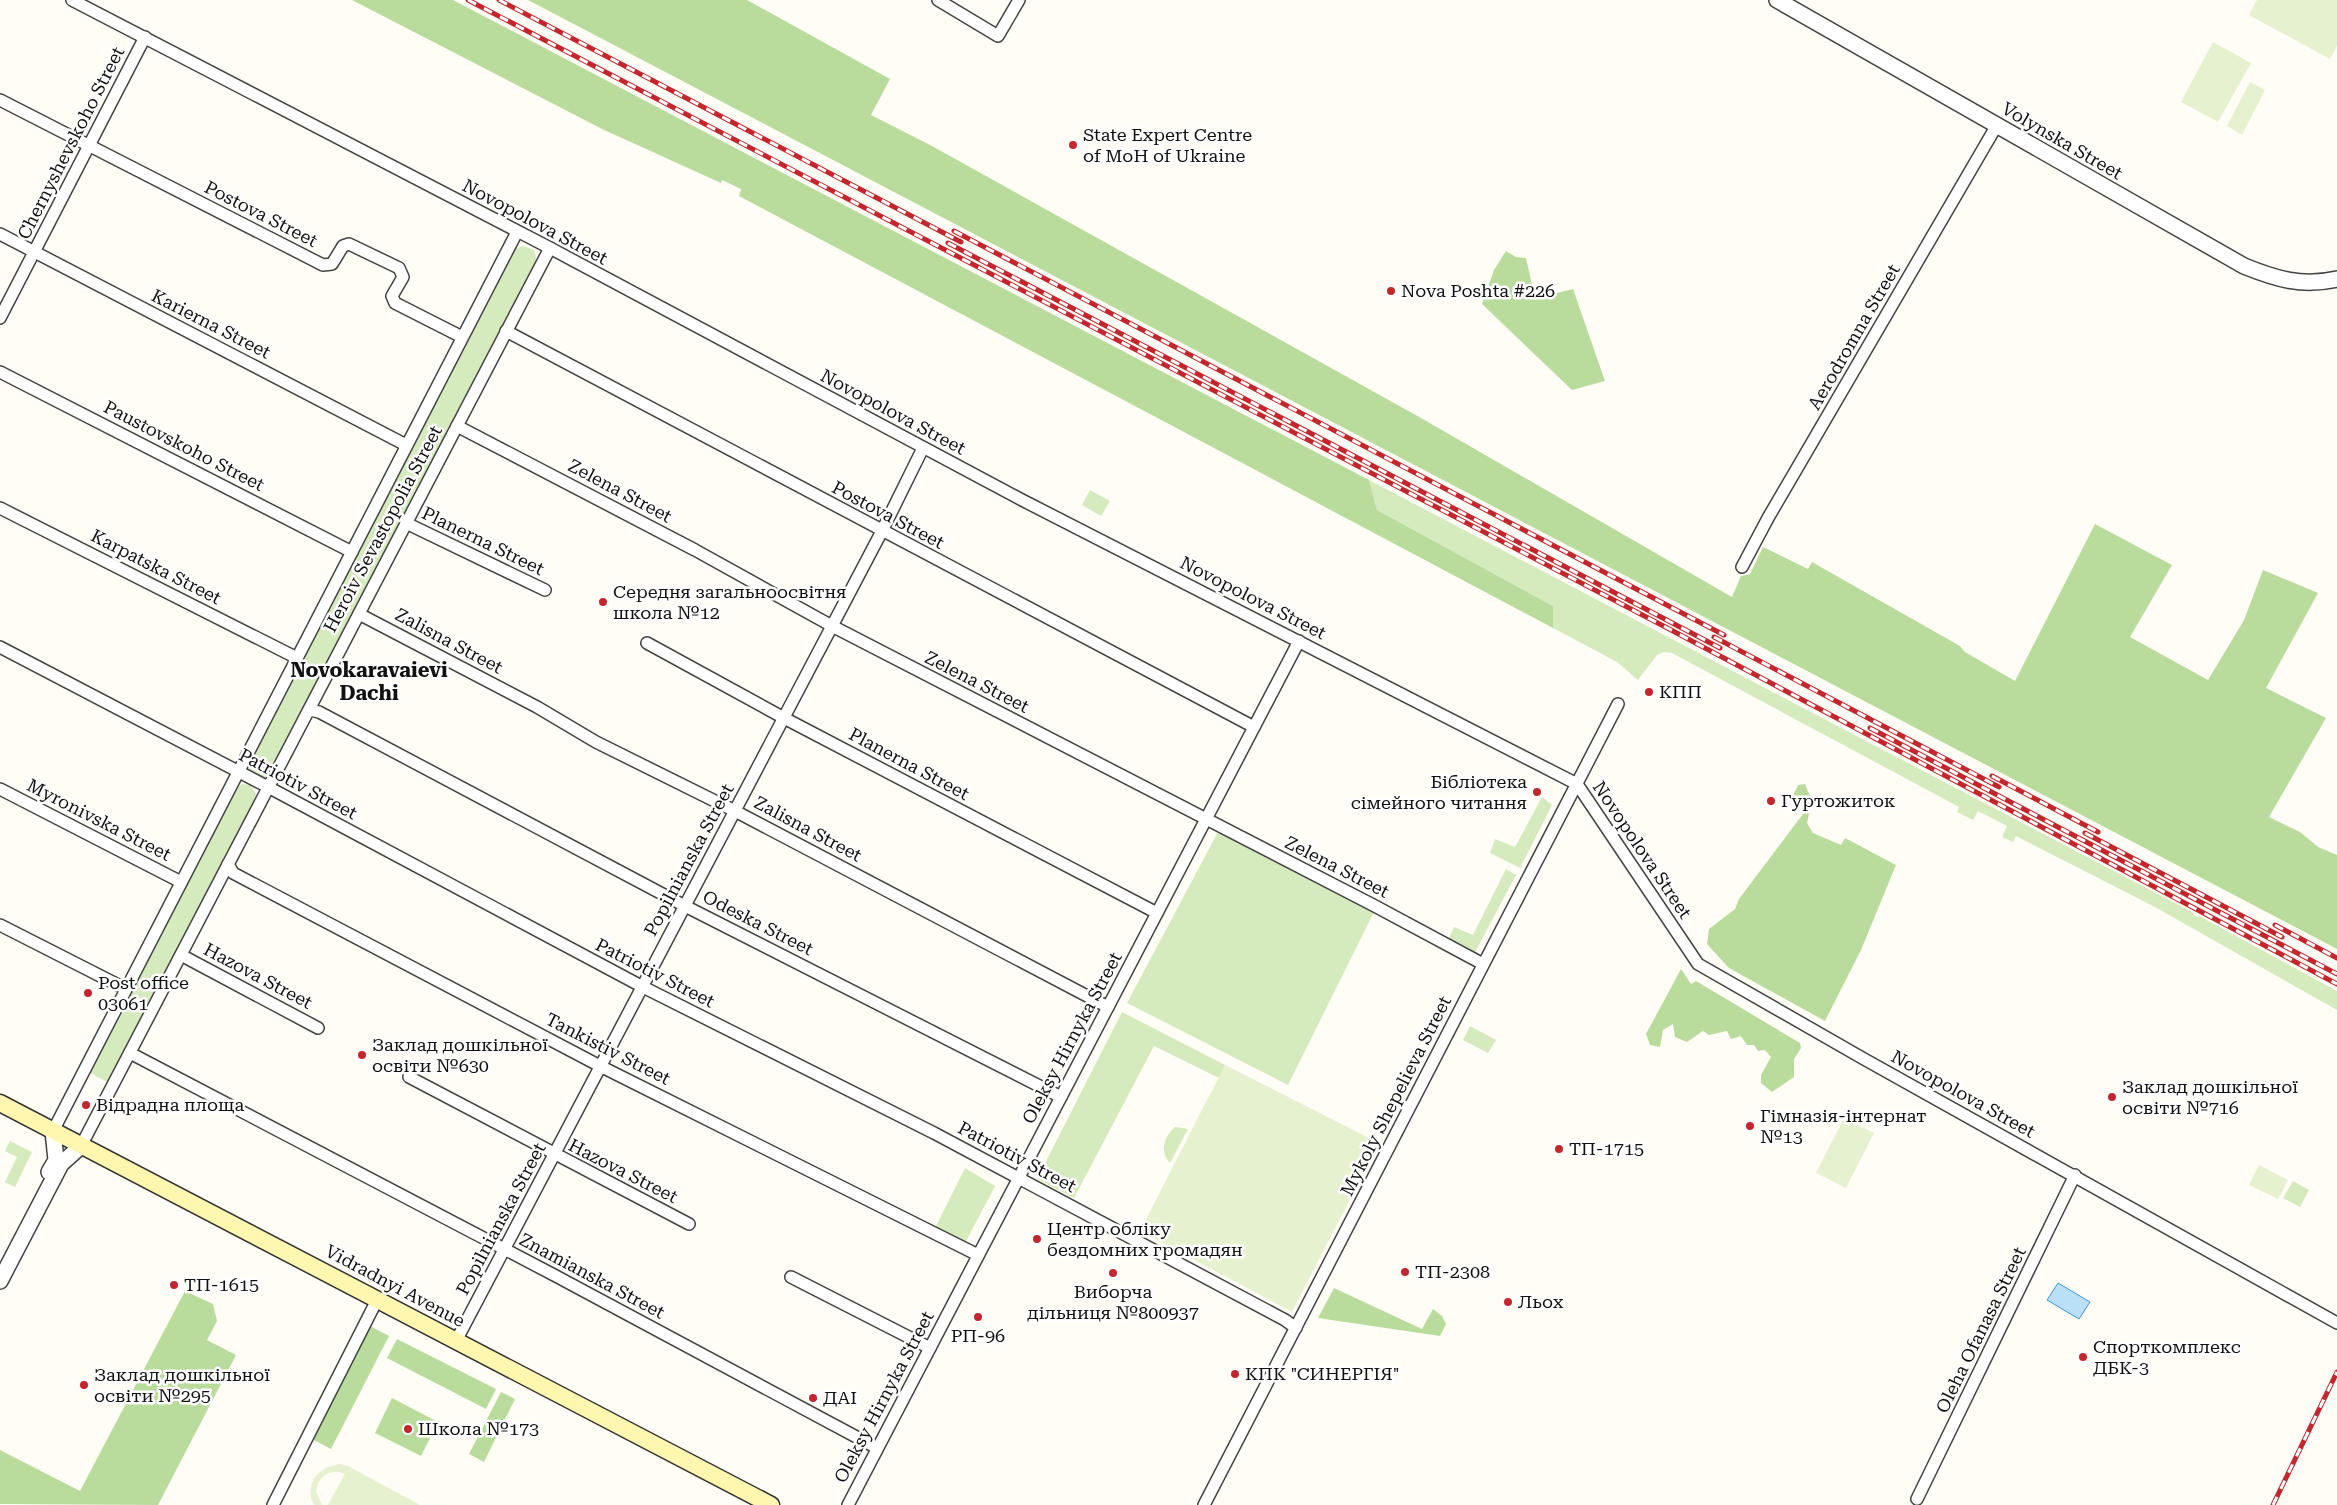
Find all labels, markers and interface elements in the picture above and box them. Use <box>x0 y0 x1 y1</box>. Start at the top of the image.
street label: Chernyshevskoho Street <box>13 43 128 243</box>
street label: Volynska Street <box>1998 98 2127 184</box>
place label: State Expert Centre of MoH of Ukraine <box>1083 124 1252 166</box>
marker: State Expert Centre of MoH of Ukraine <box>1067 139 1079 151</box>
street label: Novopolova Street <box>459 174 612 269</box>
street label: Postova Street <box>201 176 321 251</box>
street label: Aerodromna Street <box>1803 260 1904 413</box>
place label: Nova Poshta #226 <box>1401 280 1555 301</box>
street label: Karierna Street <box>148 285 274 363</box>
marker: Nova Poshta #226 <box>1385 285 1397 297</box>
street label: Novopolova Street <box>817 364 970 459</box>
street label: Paustovskoho Street <box>100 396 268 495</box>
street label: Heroiv Sevastopolia Street <box>319 422 446 636</box>
street label: Zelena Street <box>565 455 676 527</box>
street label: Postova Street <box>829 476 948 553</box>
street label: Planerna Street <box>419 502 548 579</box>
street label: Karpatska Street <box>88 525 225 609</box>
street label: Novopolova Street <box>1177 552 1330 644</box>
place label: Середня загальноосвітня школа №12 <box>613 581 846 623</box>
marker: Середня загальноосвітня школа №12 <box>597 596 609 608</box>
street label: Zalisna Street <box>392 603 507 678</box>
street label: Zelena Street <box>922 646 1033 717</box>
district label: Novokaravaievi Dachi <box>290 658 448 705</box>
place label: КПП <box>1659 681 1702 702</box>
marker: КПП <box>1643 686 1655 698</box>
street label: Planerna Street <box>845 723 973 804</box>
street label: Patriotiv Street <box>236 744 361 824</box>
place label: Бібліотека сімейного читання <box>1351 771 1527 813</box>
street label: Myronivska Street <box>24 774 175 865</box>
street label: Novopolova Street <box>1589 777 1696 923</box>
street label: Popilnianska Street <box>640 780 738 939</box>
marker: Бібліотека сімейного читання <box>1531 786 1543 798</box>
place label: Гуртожиток <box>1781 790 1895 811</box>
street label: Zalisna Street <box>751 791 866 866</box>
marker: Гуртожиток <box>1765 795 1777 807</box>
street label: Zelena Street <box>1282 831 1393 902</box>
street label: Odeska Street <box>700 886 817 960</box>
street label: Patriotiv Street <box>592 934 718 1012</box>
street label: Hazova Street <box>200 938 316 1013</box>
street label: Oleksy Hirnyka Street <box>1017 948 1126 1127</box>
place label: Post office 03061 <box>98 972 189 1014</box>
marker: Post office 03061 <box>82 987 94 999</box>
street label: Mykoly Shepelieva Street <box>1336 992 1455 1199</box>
street label: Tankistiv Street <box>543 1008 674 1089</box>
place label: Заклад дошкільної освіти №630 <box>372 1034 548 1076</box>
street label: Novopolova Street <box>1888 1045 2039 1142</box>
marker: Заклад дошкільної освіти №630 <box>356 1049 368 1061</box>
place label: Заклад дошкільної освіти №716 <box>2122 1076 2298 1118</box>
marker: Заклад дошкільної освіти №716 <box>2106 1091 2118 1103</box>
place label: Відрадна площа <box>96 1094 244 1115</box>
marker: Відрадна площа <box>80 1099 92 1111</box>
place label: Гімназія-інтернат №13 <box>1760 1105 1926 1147</box>
street label: Patriotiv Street <box>955 1117 1080 1197</box>
marker: Гімназія-інтернат №13 <box>1744 1120 1756 1132</box>
street label: Hazova Street <box>565 1134 682 1207</box>
place label: ТП-1715 <box>1569 1138 1644 1159</box>
street label: Popilnianska Street <box>452 1139 550 1298</box>
marker: ТП-1715 <box>1553 1143 1565 1155</box>
place label: Центр обліку бездомних громадян <box>1047 1218 1243 1260</box>
street label: Znamianska Street <box>516 1228 669 1323</box>
marker: Центр обліку бездомних громадян <box>1031 1233 1043 1245</box>
street label: Vidradnyi Avenue <box>322 1240 469 1331</box>
street label: Oleha Ofanasa Street <box>1931 1243 2030 1416</box>
place label: ТП-2308 <box>1415 1261 1490 1282</box>
marker: ТП-2308 <box>1399 1266 1411 1278</box>
marker: Виборча дільниця №800937 <box>1107 1267 1119 1279</box>
place label: ТП-1615 <box>184 1274 259 1295</box>
marker: ТП-1615 <box>168 1279 180 1291</box>
place label: Виборча дільниця №800937 <box>1027 1281 1199 1323</box>
place label: Льох <box>1518 1291 1564 1312</box>
marker: Льох <box>1502 1296 1514 1308</box>
street label: Oleksy Hirnyka Street <box>829 1307 938 1486</box>
marker: РП-96 <box>972 1311 984 1323</box>
place label: РП-96 <box>951 1325 1005 1346</box>
place label: Спорткомплекс ДБК-3 <box>2093 1336 2241 1378</box>
marker: Спорткомплекс ДБК-3 <box>2077 1351 2089 1363</box>
place label: КПК "СИНЕРГІЯ" <box>1245 1363 1400 1384</box>
place label: Заклад дошкільної освіти №295 <box>94 1364 270 1406</box>
marker: КПК "СИНЕРГІЯ" <box>1229 1368 1241 1380</box>
marker: Заклад дошкільної освіти №295 <box>78 1379 90 1391</box>
place label: ДАІ <box>823 1387 857 1408</box>
marker: ДАІ <box>807 1392 819 1404</box>
place label: Школа №173 <box>418 1418 539 1439</box>
marker: Школа №173 <box>402 1423 414 1435</box>

